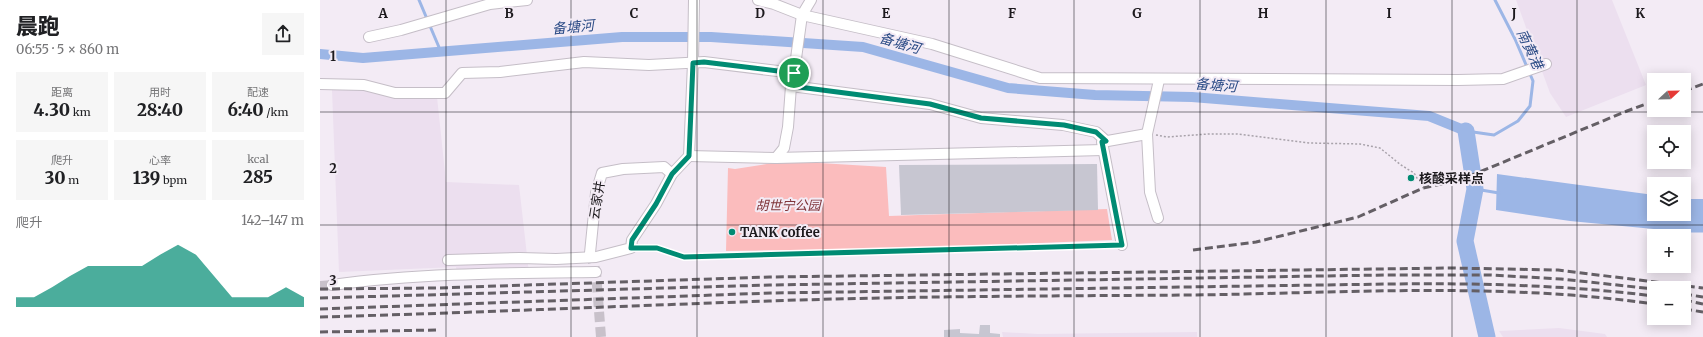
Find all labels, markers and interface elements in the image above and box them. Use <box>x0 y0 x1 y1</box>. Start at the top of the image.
text: A <box>377 5 388 22</box>
text: B <box>504 5 514 22</box>
text: C <box>630 5 639 22</box>
text: D <box>755 5 765 22</box>
text: E <box>882 5 891 22</box>
text: F <box>1008 5 1016 22</box>
text: G <box>1132 5 1142 22</box>
text: H <box>1258 5 1269 22</box>
text: I <box>1386 5 1392 22</box>
text: J <box>1510 5 1517 22</box>
text: K <box>1635 5 1645 22</box>
text: 晨跑 <box>16 12 60 40</box>
button: share <box>262 13 304 55</box>
water label: 备塘河 <box>551 16 598 38</box>
water label: 南黄港 <box>1513 26 1548 74</box>
water label: 备塘河 <box>877 29 926 58</box>
text: 06:55 · 5 × 860 m <box>16 41 119 58</box>
text: 1 <box>330 48 336 65</box>
pin <box>777 56 811 90</box>
icon: arrive <box>783 62 805 84</box>
north arrow <box>1647 73 1691 117</box>
map controls <box>1647 73 1691 325</box>
water label: 备塘河 <box>1194 75 1241 96</box>
text: 距离 <box>51 85 73 99</box>
text: 用时 <box>149 85 171 99</box>
text: 配速 <box>247 85 269 99</box>
text: 4.30 <box>33 99 70 121</box>
text: 28:40 <box>137 99 183 121</box>
text: 6:40 <box>228 99 264 121</box>
text: km <box>70 105 91 119</box>
text: /km <box>264 105 288 119</box>
button: locate <box>1647 125 1691 169</box>
text: kcal <box>247 152 269 166</box>
text: 爬升 <box>51 153 73 167</box>
text: 心率 <box>149 153 171 167</box>
text: 2 <box>329 160 337 177</box>
text: 285 <box>243 166 273 188</box>
text: 30 <box>45 167 66 189</box>
text: 139 <box>133 167 160 189</box>
place label: 核酸采样点 <box>1419 170 1484 187</box>
text: m <box>66 173 79 187</box>
text: bpm <box>160 173 187 187</box>
marker: 核酸采样点 <box>1406 173 1416 183</box>
button: layers <box>1647 177 1691 221</box>
street label: 云家井 <box>586 179 608 221</box>
park label: 胡世宁公园 <box>755 197 822 214</box>
text: 142–147 m <box>241 212 304 229</box>
text: 爬升 <box>16 214 42 231</box>
place label: TANK coffee <box>740 224 820 241</box>
marker: TANK coffee <box>727 227 737 237</box>
button: + <box>1647 229 1691 273</box>
text: 3 <box>329 272 337 289</box>
button: − <box>1647 281 1691 325</box>

